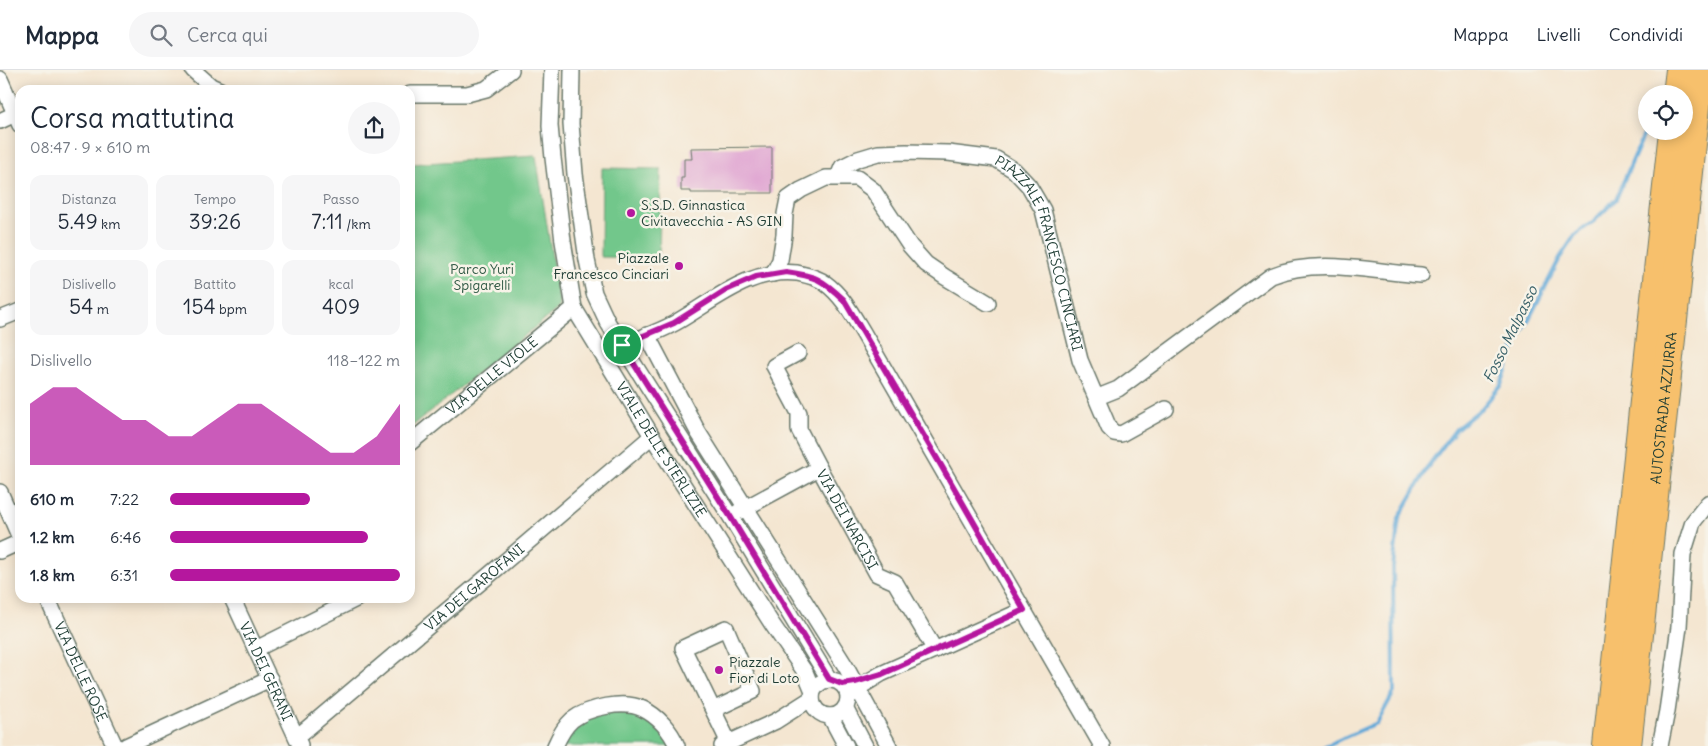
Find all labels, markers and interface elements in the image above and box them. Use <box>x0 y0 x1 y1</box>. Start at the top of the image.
search box <box>129 12 479 57</box>
text: Mappa <box>25 20 99 50</box>
icon: search <box>147 21 175 49</box>
text: Cerca qui <box>187 23 268 47</box>
text: Mappa <box>1453 23 1508 46</box>
text: Livelli <box>1536 23 1581 46</box>
text: Condividi <box>1609 23 1683 46</box>
map controls <box>1638 85 1693 140</box>
button: locate <box>1638 85 1693 140</box>
text: Corsa mattutina <box>30 100 234 136</box>
button: share <box>348 102 400 154</box>
text: 08:47 · 9 × 610 m <box>30 137 150 157</box>
street label: PIAZZALE FRANCESCO CINCIARI <box>992 151 1086 353</box>
text: Distanza <box>62 190 116 208</box>
text: Tempo <box>194 190 236 208</box>
text: Passo <box>323 190 359 208</box>
place label: S.S.D. Ginnastica Civitavecchia - AS GIN <box>641 196 782 230</box>
marker: S.S.D. Ginnastica Civitavecchia - AS GIN <box>625 207 637 219</box>
text: 5.49 <box>58 208 98 235</box>
text: 39:26 <box>189 208 241 235</box>
text: 7:11 <box>311 208 343 235</box>
text: km <box>98 215 121 233</box>
text: /km <box>343 215 371 233</box>
place label: Piazzale Francesco Cinciari <box>553 249 669 283</box>
park label: Parco Yuri Spigarelli <box>450 260 514 294</box>
marker: Piazzale Francesco Cinciari <box>673 260 685 272</box>
text: Dislivello <box>62 275 116 293</box>
text: Battito <box>194 275 236 293</box>
text: kcal <box>328 275 354 293</box>
water label: Fosso Malpasso <box>1478 281 1542 385</box>
text: 54 <box>69 293 93 320</box>
text: 154 <box>183 293 216 320</box>
text: 409 <box>322 293 360 320</box>
text: m <box>93 300 109 318</box>
text: bpm <box>216 300 247 318</box>
pin <box>601 324 643 366</box>
icon: arrive <box>608 331 636 359</box>
street label: AUTOSTRADA AZZURRA <box>1646 331 1681 485</box>
street label: VIA DELLE VIOLE <box>442 333 541 419</box>
text: Dislivello <box>30 350 92 370</box>
text: 118–122 m <box>327 350 400 370</box>
street label: VIALE DELLE STERLIZIE <box>612 379 710 521</box>
street label: VIA DEI NARCISI <box>813 466 882 573</box>
text: 610 m <box>30 489 74 509</box>
text: 7:22 <box>110 489 139 509</box>
text: 1.2 km <box>30 527 74 547</box>
text: 6:46 <box>110 527 141 547</box>
street label: VIA DEI GAROFANI <box>421 540 528 635</box>
text: 1.8 km <box>30 565 75 585</box>
text: 6:31 <box>110 565 138 585</box>
street label: VIA DELLE ROSE <box>50 619 112 724</box>
street label: VIA DEI GERANI <box>235 619 297 724</box>
place label: Piazzale Fior di Loto <box>729 653 800 687</box>
marker: Piazzale Fior di Loto <box>713 664 725 676</box>

